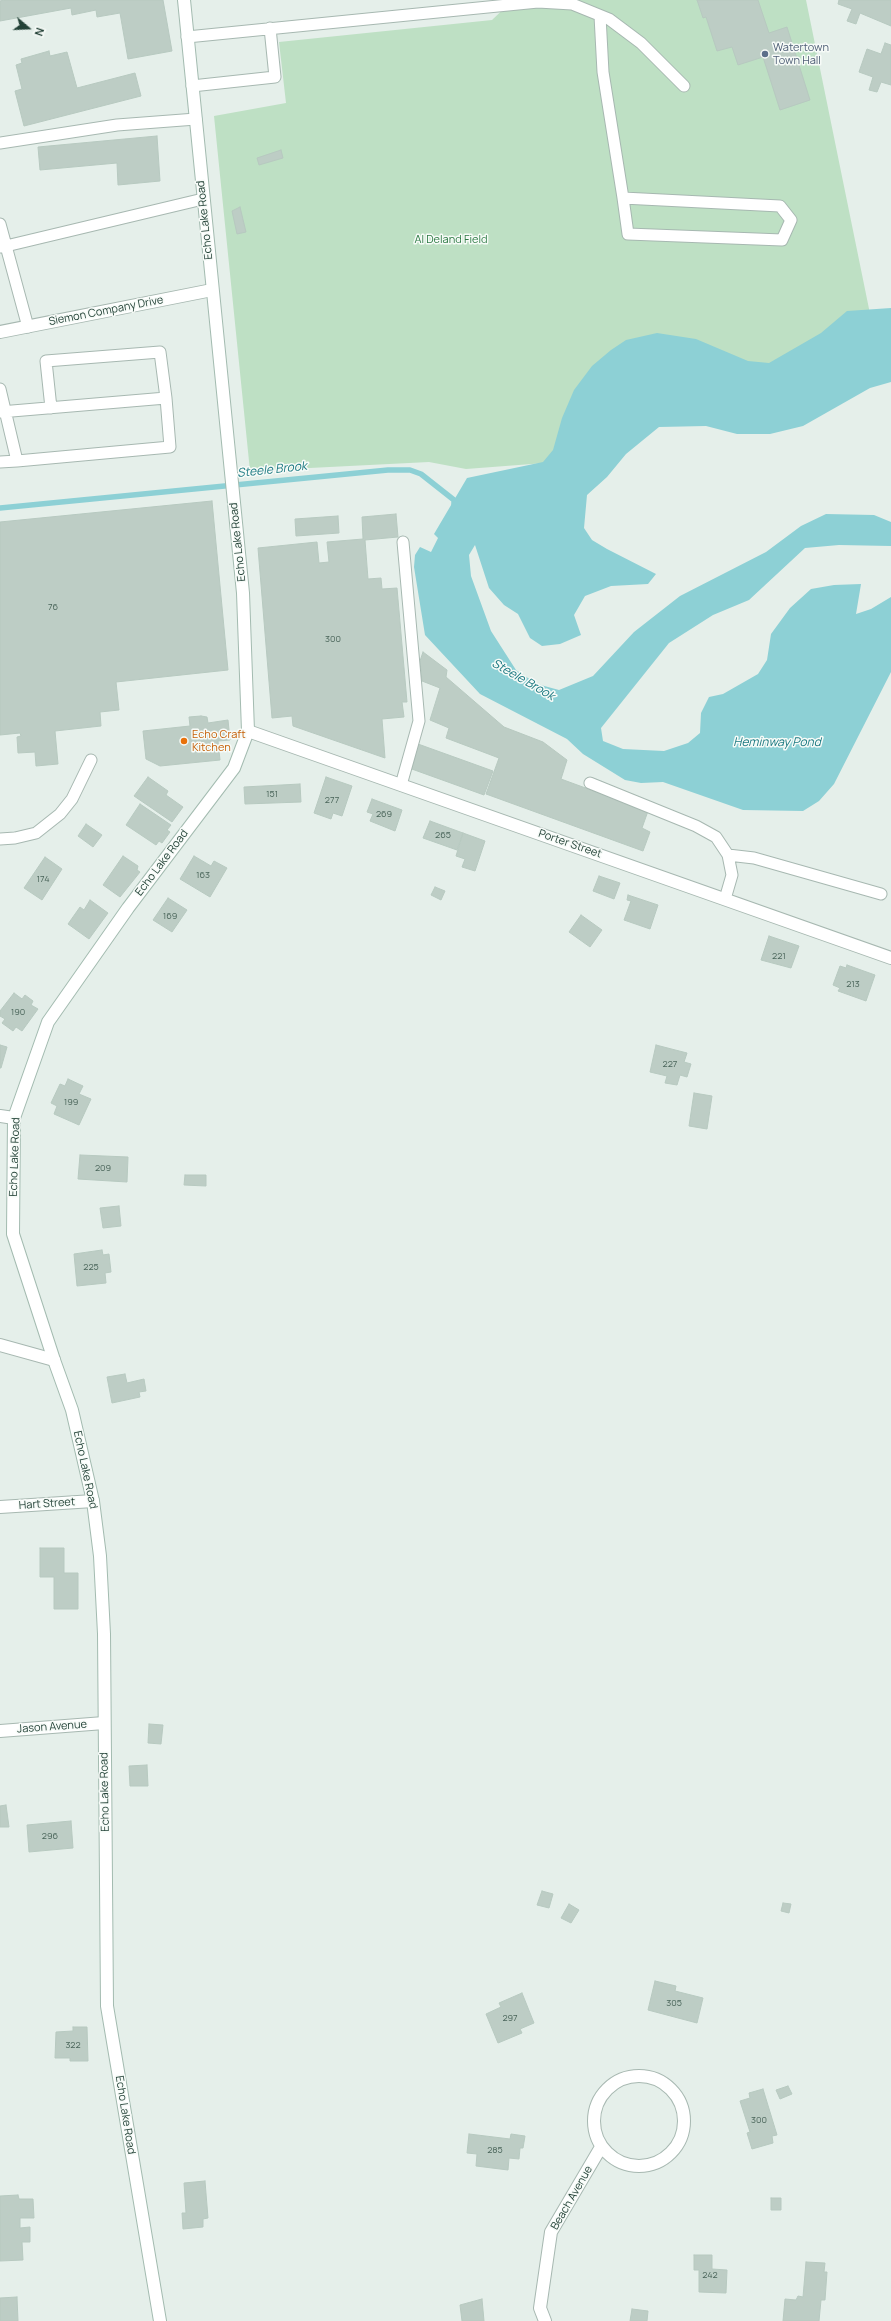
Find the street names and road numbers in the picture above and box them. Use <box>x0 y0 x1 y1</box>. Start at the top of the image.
street label: Echo Lake Road <box>194 180 216 260</box>
street label: Siemon Company Drive <box>48 293 164 329</box>
street label: Echo Lake Road <box>227 502 249 582</box>
street label: Echo Lake Road <box>133 827 191 899</box>
street label: Porter Street <box>537 827 603 861</box>
street label: Echo Lake Road <box>7 1117 23 1197</box>
street label: Echo Lake Road <box>70 1430 100 1510</box>
street label: Hart Street <box>18 1495 76 1513</box>
street label: Jason Avenue <box>17 1718 87 1736</box>
street label: Echo Lake Road <box>98 1752 112 1832</box>
street label: Echo Lake Road <box>112 2075 138 2155</box>
street label: Beach Avenue <box>548 2164 596 2232</box>

